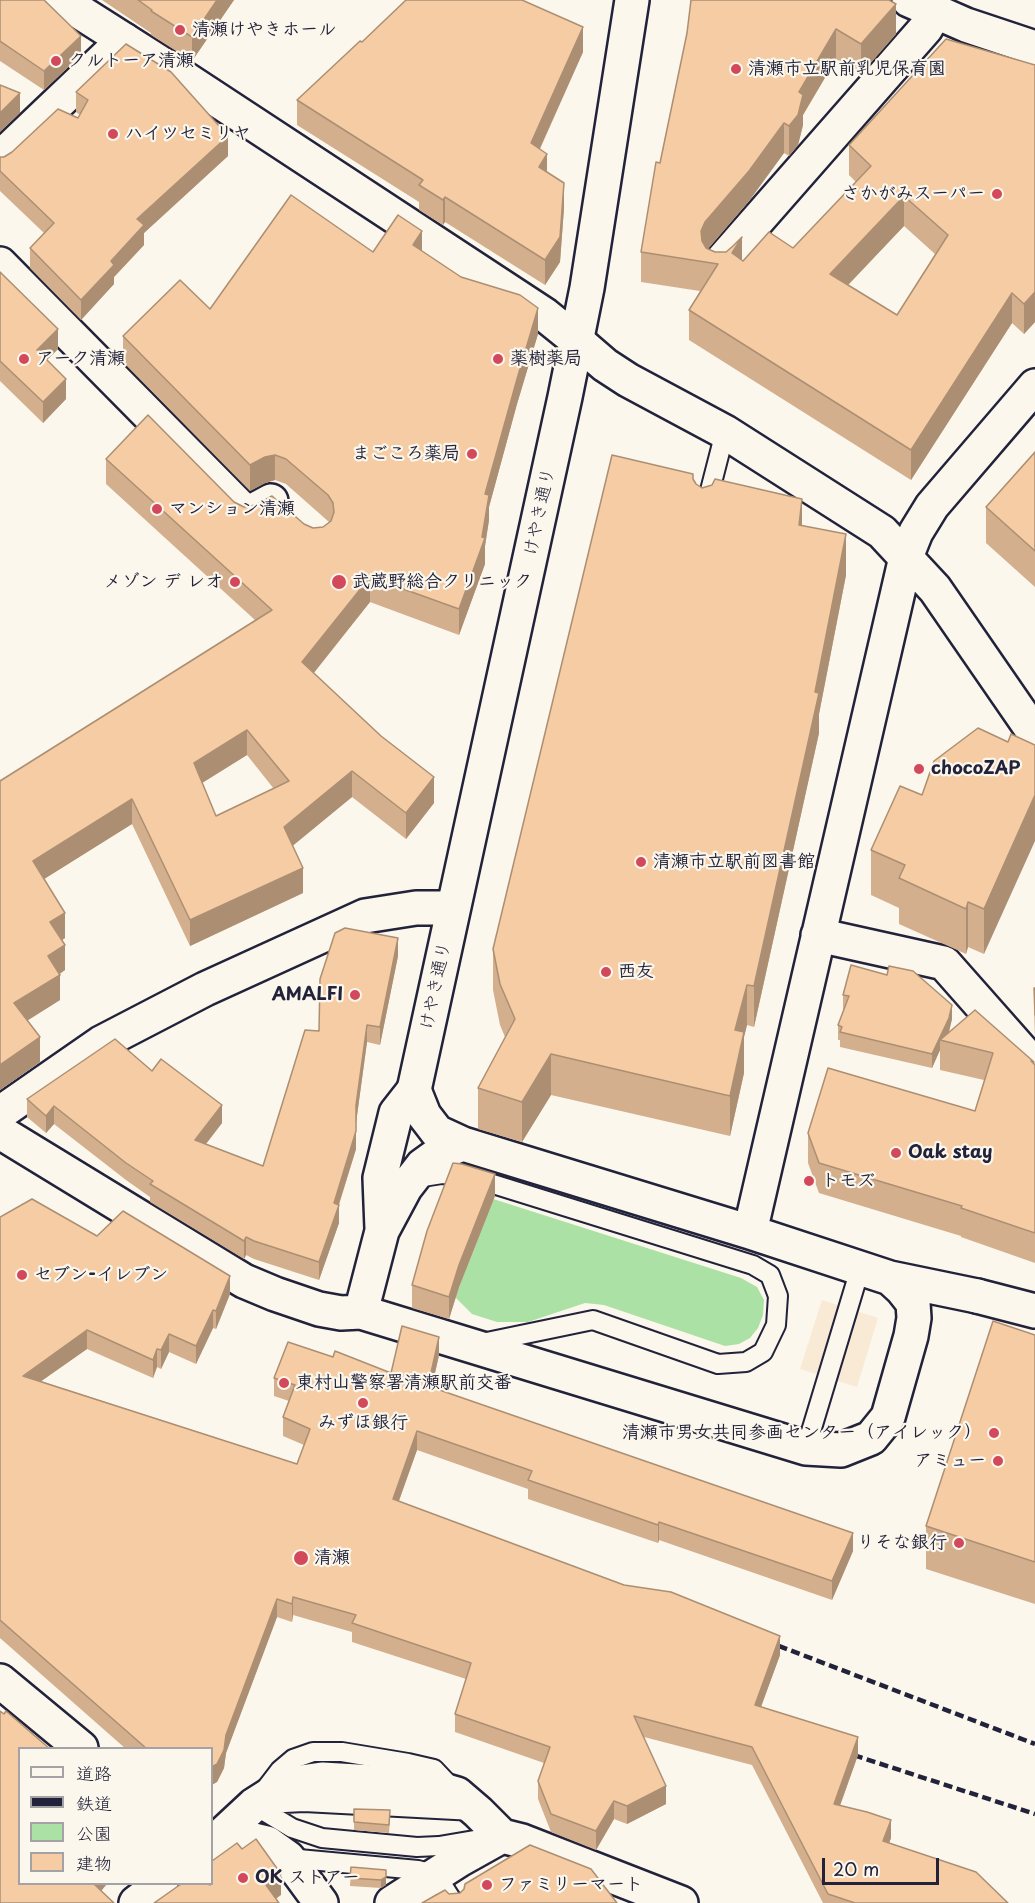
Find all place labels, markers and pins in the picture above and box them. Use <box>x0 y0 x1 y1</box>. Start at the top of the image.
place label: 清瀬けやきホール <box>192 19 336 41</box>
marker: 清瀬けやきホール <box>173 23 187 37</box>
place label: クルトーア清瀬 <box>68 50 194 72</box>
marker: クルトーア清瀬 <box>49 54 63 68</box>
place label: 清瀬市立駅前乳児保育園 <box>748 58 946 80</box>
marker: 清瀬市立駅前乳児保育園 <box>729 62 743 76</box>
place label: ハイツセミリヤ <box>125 123 251 145</box>
marker: ハイツセミリヤ <box>106 127 120 141</box>
place label: さかがみスーパー <box>842 183 985 205</box>
marker: さかがみスーパー <box>990 187 1004 201</box>
place label: アーク清瀬 <box>36 348 125 370</box>
place label: 薬樹薬局 <box>510 348 582 370</box>
marker: アーク清瀬 <box>17 352 31 366</box>
marker: 薬樹薬局 <box>491 352 505 366</box>
place label: まごころ薬局 <box>352 443 460 465</box>
marker: まごころ薬局 <box>465 447 479 461</box>
place label: マンション清瀬 <box>169 498 295 520</box>
marker: マンション清瀬 <box>150 502 164 516</box>
place label: メゾン デ レオ <box>103 571 223 593</box>
place label: 武蔵野総合クリニック <box>352 571 532 593</box>
marker: 武蔵野総合クリニック <box>330 573 348 591</box>
marker: メゾン デ レオ <box>228 575 242 589</box>
place label: chocoZAP <box>931 758 1020 780</box>
marker: chocoZAP <box>912 762 926 776</box>
place label: 清瀬市立駅前図書館 <box>653 851 815 873</box>
marker: 清瀬市立駅前図書館 <box>634 855 648 869</box>
place label: 西友 <box>618 961 654 983</box>
marker: 西友 <box>599 965 613 979</box>
place label: AMALFI <box>272 984 343 1006</box>
marker: AMALFI <box>348 988 362 1002</box>
place label: Oak stay <box>908 1142 993 1164</box>
marker: Oak stay <box>889 1146 903 1160</box>
place label: トモズ <box>821 1170 875 1192</box>
marker: トモズ <box>802 1174 816 1188</box>
place label: セブン-イレブン <box>34 1264 168 1286</box>
marker: セブン-イレブン <box>15 1268 29 1282</box>
place label: 東村山警察署清瀬駅前交番 <box>296 1372 512 1394</box>
marker: 東村山警察署清瀬駅前交番 <box>277 1376 291 1390</box>
marker: みずほ銀行 <box>356 1396 370 1410</box>
place label: みずほ銀行 <box>318 1412 408 1434</box>
place label: 清瀬市男女共同参画センター（アイレック） <box>622 1422 982 1444</box>
marker: 清瀬市男女共同参画センター（アイレック） <box>987 1426 1001 1440</box>
place label: アミュー <box>914 1450 986 1472</box>
marker: アミュー <box>991 1454 1005 1468</box>
place label: りそな銀行 <box>857 1532 947 1554</box>
marker: りそな銀行 <box>952 1536 966 1550</box>
place label: 清瀬 <box>314 1547 350 1569</box>
marker: 清瀬 <box>292 1549 310 1567</box>
place label: OK ストアー <box>255 1867 360 1889</box>
marker: OK ストアー <box>236 1871 250 1885</box>
place label: ファミリーマート <box>499 1874 643 1896</box>
marker: ファミリーマート <box>480 1878 494 1892</box>

